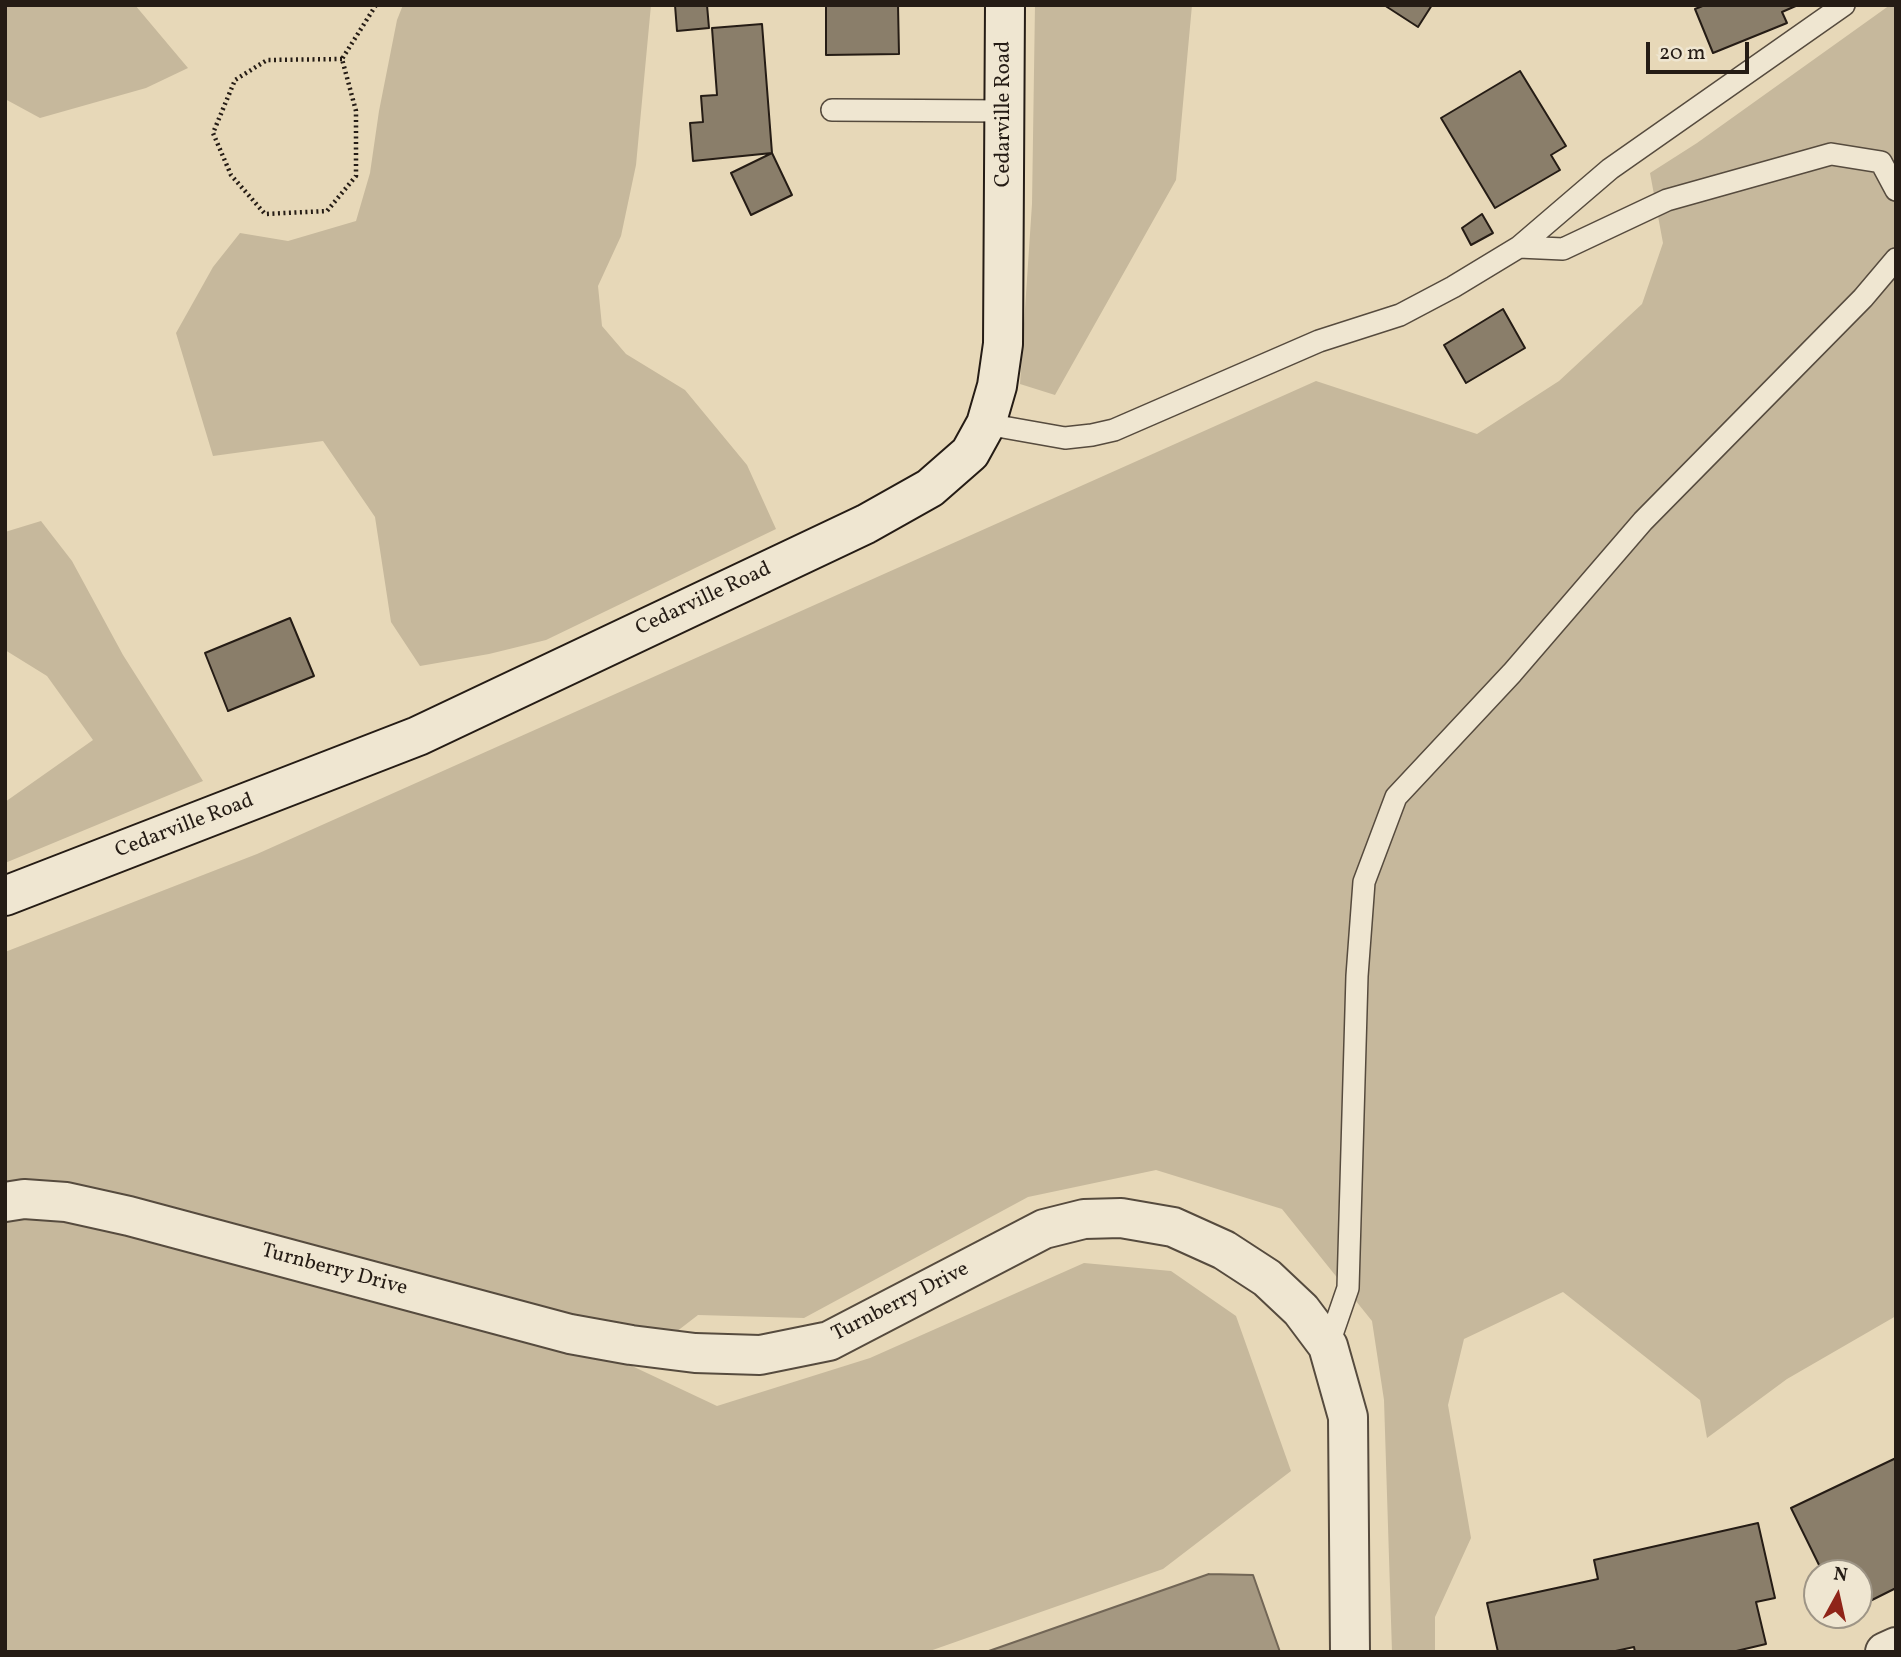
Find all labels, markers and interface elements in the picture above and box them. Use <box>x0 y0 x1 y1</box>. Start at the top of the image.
scale bar <box>1649 28 1752 72</box>
text: 20 m <box>1659 39 1705 68</box>
street label: Cedarville Road <box>992 41 1018 187</box>
street label: Cedarville Road <box>632 558 776 642</box>
street label: Cedarville Road <box>112 789 258 865</box>
street label: Turnberry Drive <box>258 1239 410 1303</box>
street label: Turnberry Drive <box>828 1258 974 1348</box>
north arrow <box>1803 1559 1873 1629</box>
text: N <box>1832 1561 1849 1589</box>

